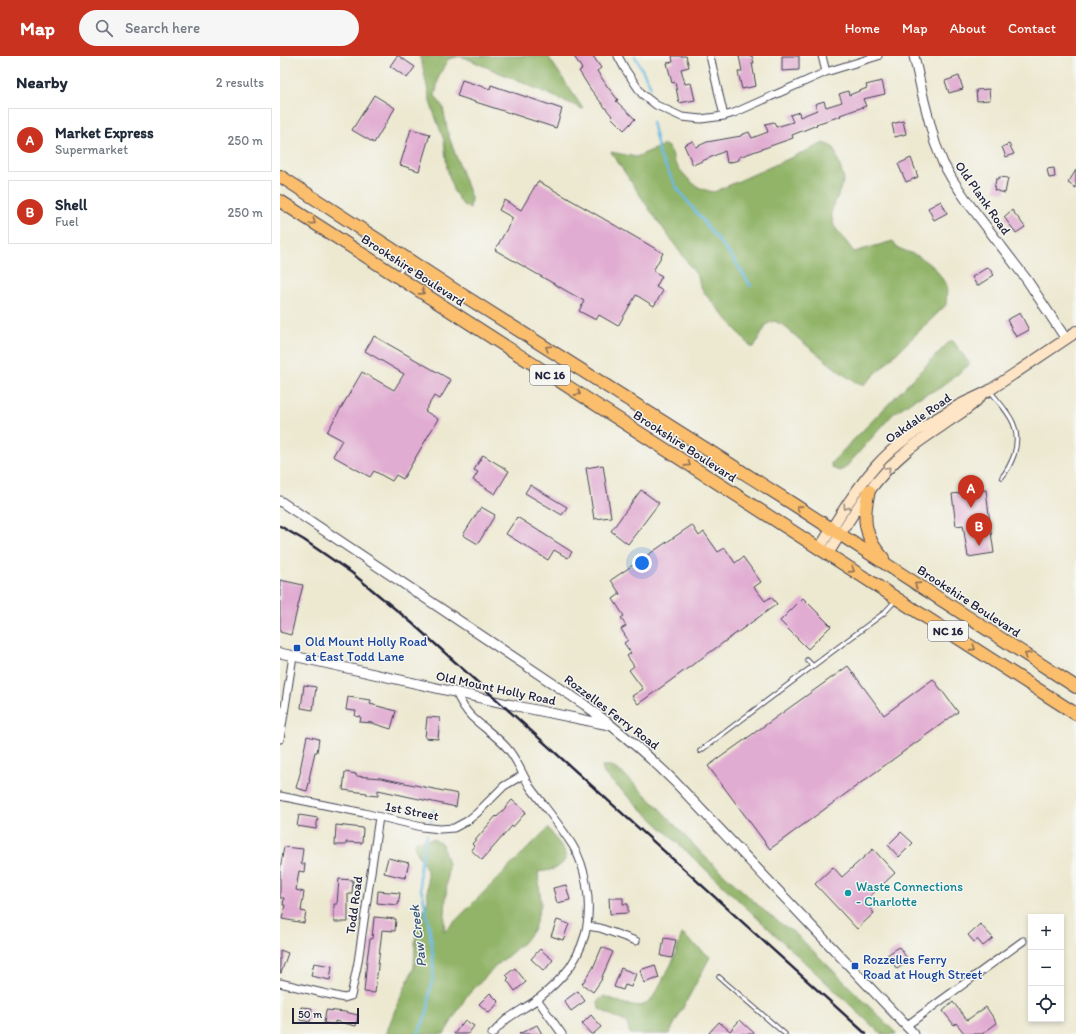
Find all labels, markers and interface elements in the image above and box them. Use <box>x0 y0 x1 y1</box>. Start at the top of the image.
search box <box>79 10 359 46</box>
text: Map <box>20 17 55 40</box>
icon: search <box>93 17 115 39</box>
text: Search here <box>125 19 200 37</box>
text: Home <box>845 20 880 37</box>
text: Map <box>902 20 928 37</box>
text: About <box>950 20 986 37</box>
text: Contact <box>1008 20 1056 37</box>
text: Nearby <box>16 72 68 92</box>
text: 2 results <box>216 75 264 90</box>
text: Market Express <box>55 124 154 142</box>
text: A <box>26 133 34 148</box>
text: 250 m <box>227 133 263 148</box>
text: Supermarket <box>55 142 128 157</box>
street label: Old Plank Road <box>952 158 1014 238</box>
text: Shell <box>55 196 87 214</box>
text: B <box>26 205 34 220</box>
text: 250 m <box>227 205 263 220</box>
text: Fuel <box>55 214 79 229</box>
one-way arrow <box>309 217 316 225</box>
street label: Brookshire Boulevard <box>359 231 467 309</box>
one-way arrow <box>418 288 425 295</box>
one-way arrow <box>545 345 552 353</box>
road number: NC 16 <box>530 365 570 385</box>
one-way arrow <box>574 388 581 396</box>
street label: Oakdale Road <box>882 390 954 446</box>
street label: Brookshire Boulevard <box>631 407 739 485</box>
one-way arrow <box>683 459 690 466</box>
one-way arrow <box>883 466 891 474</box>
pin: A <box>958 475 984 508</box>
one-way arrow <box>843 503 851 510</box>
one-way arrow <box>796 505 803 513</box>
pin: B <box>966 513 992 546</box>
your location <box>632 553 652 573</box>
street label: Brookshire Boulevard <box>915 562 1023 640</box>
one-way arrow <box>848 565 855 572</box>
one-way arrow <box>915 583 922 590</box>
road number: NC 16 <box>928 621 968 641</box>
place label: Old Mount Holly Road at East Todd Lane <box>305 634 427 664</box>
marker: Old Mount Holly Road at East Todd Lane <box>292 643 302 653</box>
one-way arrow <box>969 643 976 650</box>
one-way arrow <box>1024 652 1031 660</box>
street label: Old Mount Holly Road <box>435 668 557 708</box>
street label: Rozzelles Ferry Road <box>562 671 662 753</box>
street label: 1st Street <box>384 798 440 824</box>
street label: Todd Road <box>343 875 365 935</box>
place label: Waste Connections - Charlotte <box>856 879 963 909</box>
marker: Waste Connections - Charlotte <box>843 888 853 898</box>
water label: Paw Creek <box>406 903 430 968</box>
map controls <box>1028 914 1064 1022</box>
button: + <box>1028 914 1064 950</box>
button: − <box>1028 950 1064 986</box>
place label: Rozzelles Ferry Road at Hough Street <box>863 952 983 982</box>
marker: Rozzelles Ferry Road at Hough Street <box>850 961 860 971</box>
button: locate <box>1028 986 1064 1022</box>
scale bar <box>292 1006 359 1025</box>
text: 50 m <box>298 1008 322 1021</box>

